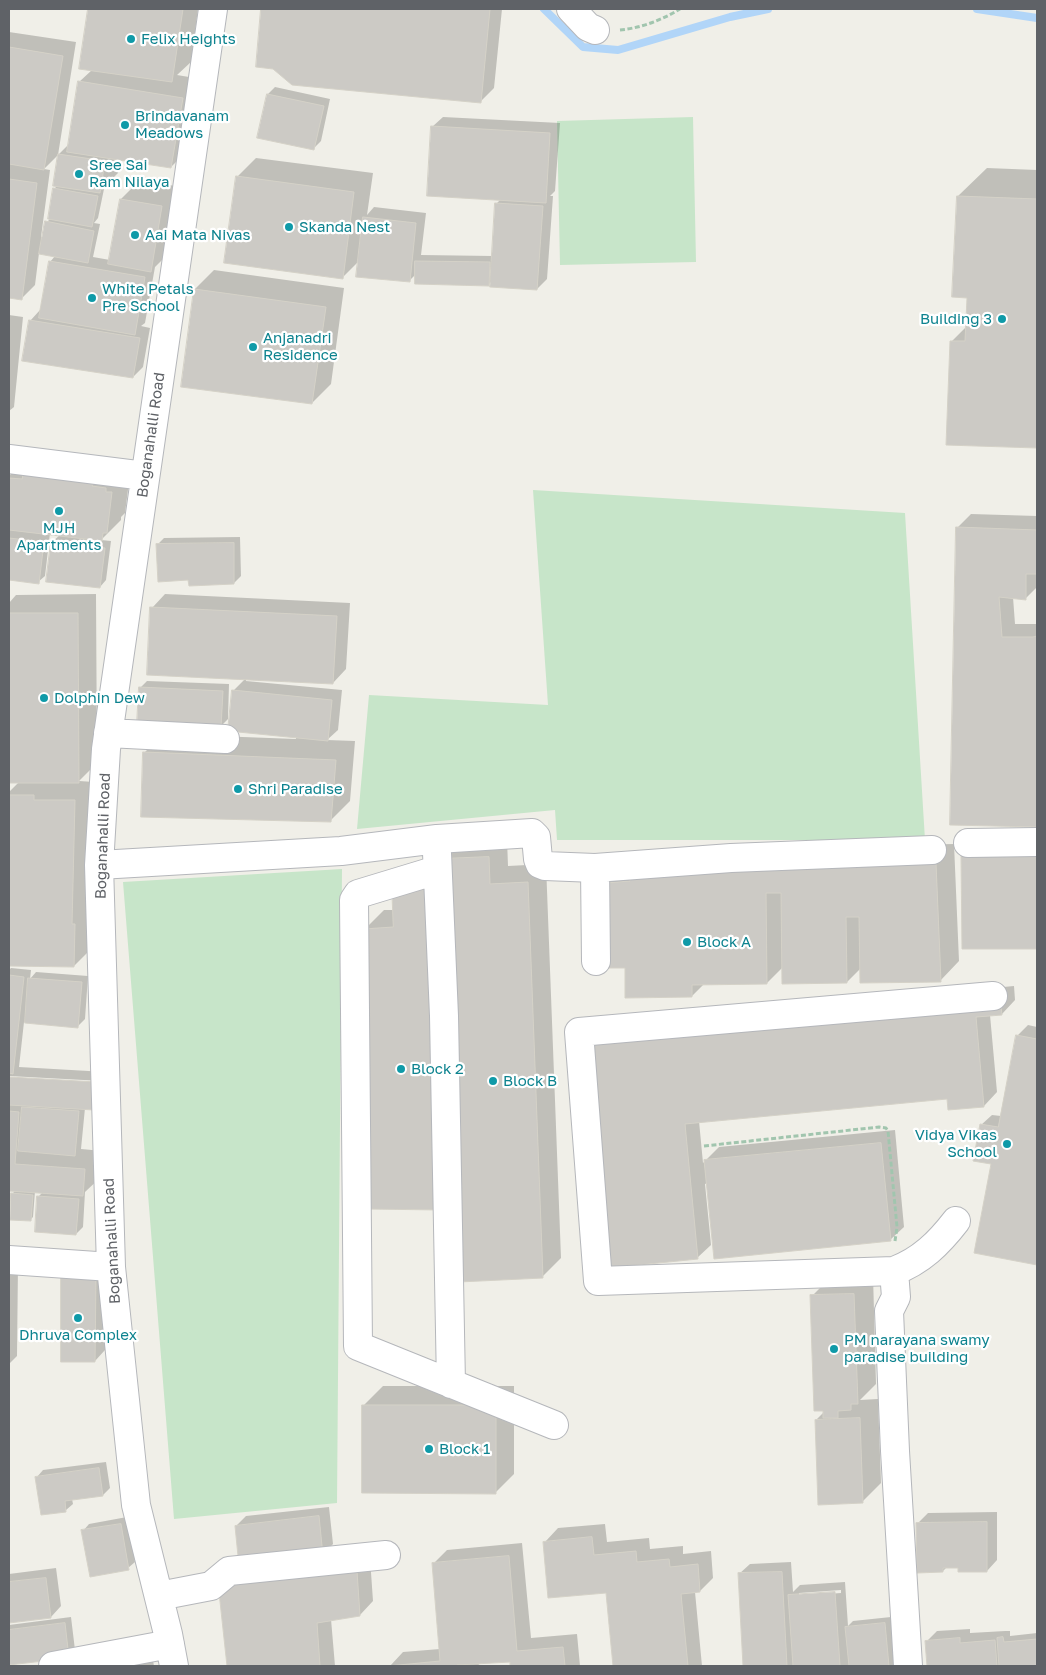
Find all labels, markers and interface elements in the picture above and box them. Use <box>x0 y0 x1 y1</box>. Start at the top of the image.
place label: Felix Heights <box>141 30 236 48</box>
marker: Felix Heights <box>125 33 137 45</box>
place label: Brindavanam Meadows <box>135 107 229 142</box>
marker: Brindavanam Meadows <box>119 119 131 131</box>
place label: Sree Sai Ram Nilaya <box>89 156 169 191</box>
marker: Sree Sai Ram Nilaya <box>73 168 85 180</box>
place label: Skanda Nest <box>299 218 390 236</box>
marker: Skanda Nest <box>283 221 295 233</box>
place label: Aai Mata Nivas <box>145 226 251 244</box>
marker: Aai Mata Nivas <box>129 229 141 241</box>
place label: White Petals Pre School <box>102 280 194 315</box>
marker: White Petals Pre School <box>86 292 98 304</box>
place label: Building 3 <box>920 310 992 328</box>
marker: Building 3 <box>996 313 1008 325</box>
place label: Anjanadri Residence <box>263 329 338 364</box>
marker: Anjanadri Residence <box>247 341 259 353</box>
street label: Boganahalli Road <box>133 371 169 499</box>
marker: MJH Apartments <box>53 505 65 517</box>
place label: MJH Apartments <box>17 519 101 554</box>
place label: Dolphin Dew <box>54 689 145 707</box>
marker: Dolphin Dew <box>38 692 50 704</box>
street label: Boganahalli Road <box>92 773 114 899</box>
place label: Shri Paradise <box>248 780 343 798</box>
marker: Shri Paradise <box>232 783 244 795</box>
place label: Block A <box>697 933 751 951</box>
marker: Block A <box>681 936 693 948</box>
place label: Block 2 <box>411 1060 464 1078</box>
marker: Block 2 <box>395 1063 407 1075</box>
place label: Block B <box>503 1072 557 1090</box>
marker: Block B <box>487 1075 499 1087</box>
place label: Vidya Vikas School <box>915 1126 997 1161</box>
marker: Vidya Vikas School <box>1001 1138 1013 1150</box>
street label: Boganahalli Road <box>100 1177 124 1305</box>
marker: Dhruva Complex <box>72 1312 84 1324</box>
place label: Dhruva Complex <box>19 1326 137 1344</box>
place label: PM narayana swamy paradise building <box>844 1331 990 1366</box>
marker: PM narayana swamy paradise building <box>828 1343 840 1355</box>
place label: Block 1 <box>439 1440 490 1458</box>
marker: Block 1 <box>423 1443 435 1455</box>

